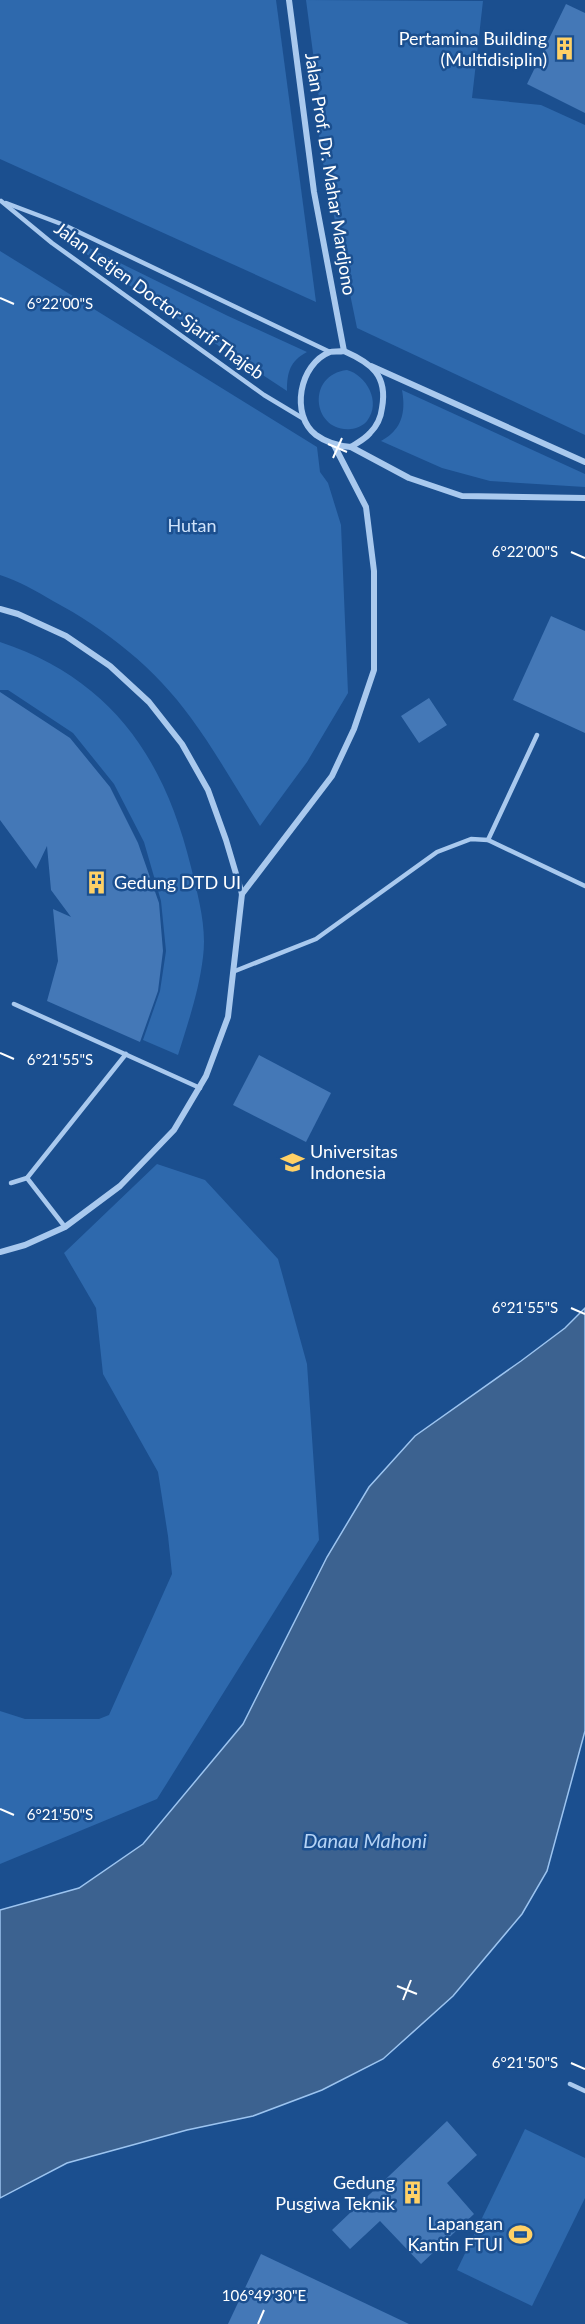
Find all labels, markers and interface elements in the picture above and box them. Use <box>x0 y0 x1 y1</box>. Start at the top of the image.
place label: Pertamina Building (Multidisiplin) <box>399 27 547 70</box>
building icon: Pertamina Building (Multidisiplin) <box>552 36 578 62</box>
street label: Jalan Prof. Dr. Mahar Mardjono <box>301 51 361 297</box>
street label: Jalan Letjen Doctor Sjarif Thajeb <box>50 217 269 384</box>
text: 6°22'00"S <box>27 294 93 312</box>
park label: Hutan <box>167 514 217 536</box>
text: 6°22'00"S <box>492 542 558 560</box>
building icon: Gedung DTD UI <box>83 870 109 896</box>
place label: Gedung DTD UI <box>114 871 241 893</box>
text: 6°21'55"S <box>27 1050 93 1068</box>
place label: Universitas Indonesia <box>310 1140 398 1183</box>
school or university icon: Universitas Indonesia <box>279 1149 305 1175</box>
text: 6°21'55"S <box>492 1298 558 1316</box>
text: 6°21'50"S <box>27 1805 93 1823</box>
water label: Danau Mahoni <box>303 1828 427 1852</box>
text: 6°21'50"S <box>492 2053 558 2071</box>
place label: Gedung Pusgiwa Teknik <box>275 2171 396 2214</box>
building icon: Gedung Pusgiwa Teknik <box>400 2180 426 2206</box>
place label: Lapangan Kantin FTUI <box>407 2212 503 2255</box>
sports icon: Lapangan Kantin FTUI <box>508 2221 534 2247</box>
text: 106°49'30"E <box>222 2286 306 2304</box>

